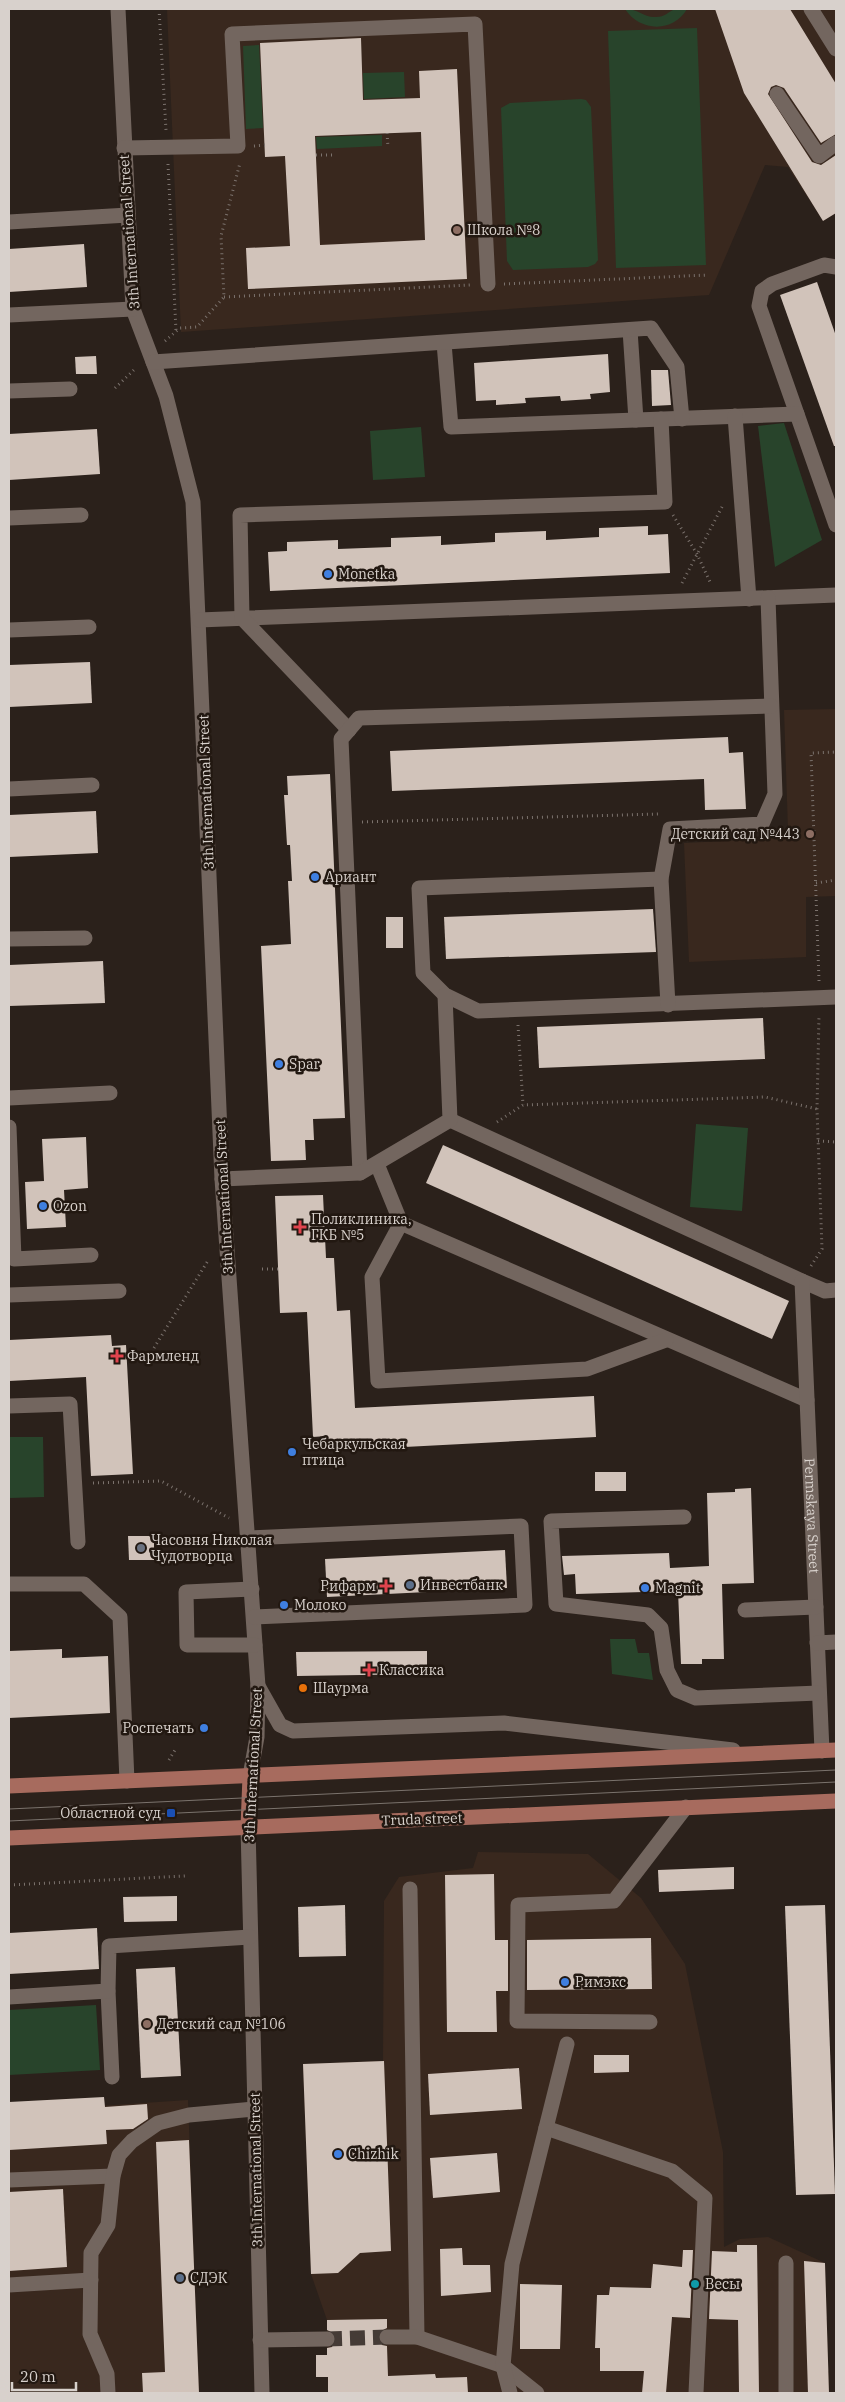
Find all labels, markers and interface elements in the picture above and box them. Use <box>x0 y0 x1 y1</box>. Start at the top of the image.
street label: 3th International Street <box>115 154 143 310</box>
place label: Школа №8 <box>467 221 540 239</box>
marker: Школа №8 <box>451 224 463 236</box>
place label: Monetka <box>338 565 396 583</box>
marker: Monetka <box>322 568 334 580</box>
street label: 3th International Street <box>194 714 218 870</box>
place label: Детский сад №443 <box>671 825 800 843</box>
marker: Детский сад №443 <box>804 828 816 840</box>
place label: Ариант <box>325 868 376 886</box>
marker: Ариант <box>309 871 321 883</box>
place label: Spar <box>289 1055 321 1073</box>
marker: Spar <box>273 1058 285 1070</box>
street label: 3th International Street <box>211 1119 237 1275</box>
place label: Ozon <box>53 1197 87 1215</box>
marker: Ozon <box>37 1200 49 1212</box>
place label: Поликлиника, ГКБ №5 <box>311 1210 412 1244</box>
marker: Поликлиника, ГКБ №5 <box>293 1220 307 1234</box>
place label: Фармленд <box>127 1347 200 1365</box>
marker: Фармленд <box>111 1350 123 1362</box>
place label: Чебаркульская птица <box>302 1435 406 1469</box>
marker: Чебаркульская птица <box>286 1446 298 1458</box>
street label: Permskaya Street <box>801 1458 823 1574</box>
place label: Часовня Николая Чудотворца <box>151 1531 272 1565</box>
marker: Часовня Николая Чудотворца <box>135 1542 147 1554</box>
place label: Инвестбанк <box>420 1576 503 1594</box>
place label: Рифарм <box>320 1577 376 1595</box>
marker: Инвестбанк <box>404 1579 416 1591</box>
place label: Magnit <box>655 1579 701 1597</box>
marker: Рифарм <box>380 1580 392 1592</box>
marker: Magnit <box>639 1582 651 1594</box>
place label: Молоко <box>294 1596 346 1614</box>
marker: Молоко <box>278 1599 290 1611</box>
place label: Классика <box>379 1661 445 1679</box>
marker: Классика <box>363 1664 375 1676</box>
place label: Шаурма <box>313 1679 369 1697</box>
marker: Шаурма <box>297 1682 309 1694</box>
street label: 3th International Street <box>240 1687 266 1843</box>
place label: Роспечать <box>123 1719 194 1737</box>
marker: Роспечать <box>198 1722 210 1734</box>
place label: Областной суд <box>60 1804 161 1822</box>
marker: Областной суд <box>165 1807 177 1819</box>
street label: Truda street <box>381 1809 463 1829</box>
place label: Римэкс <box>575 1973 626 1991</box>
marker: Римэкс <box>559 1976 571 1988</box>
place label: Детский сад №106 <box>157 2015 286 2033</box>
marker: Детский сад №106 <box>141 2018 153 2030</box>
street label: 3th International Street <box>246 2092 266 2248</box>
place label: Chizhik <box>348 2145 399 2163</box>
marker: Chizhik <box>332 2148 344 2160</box>
place label: СДЭК <box>190 2269 228 2287</box>
marker: СДЭК <box>174 2272 186 2284</box>
place label: Весы <box>705 2275 740 2293</box>
marker: Весы <box>689 2278 701 2290</box>
scale bar <box>12 2360 76 2392</box>
text: 20 m <box>20 2367 56 2386</box>

